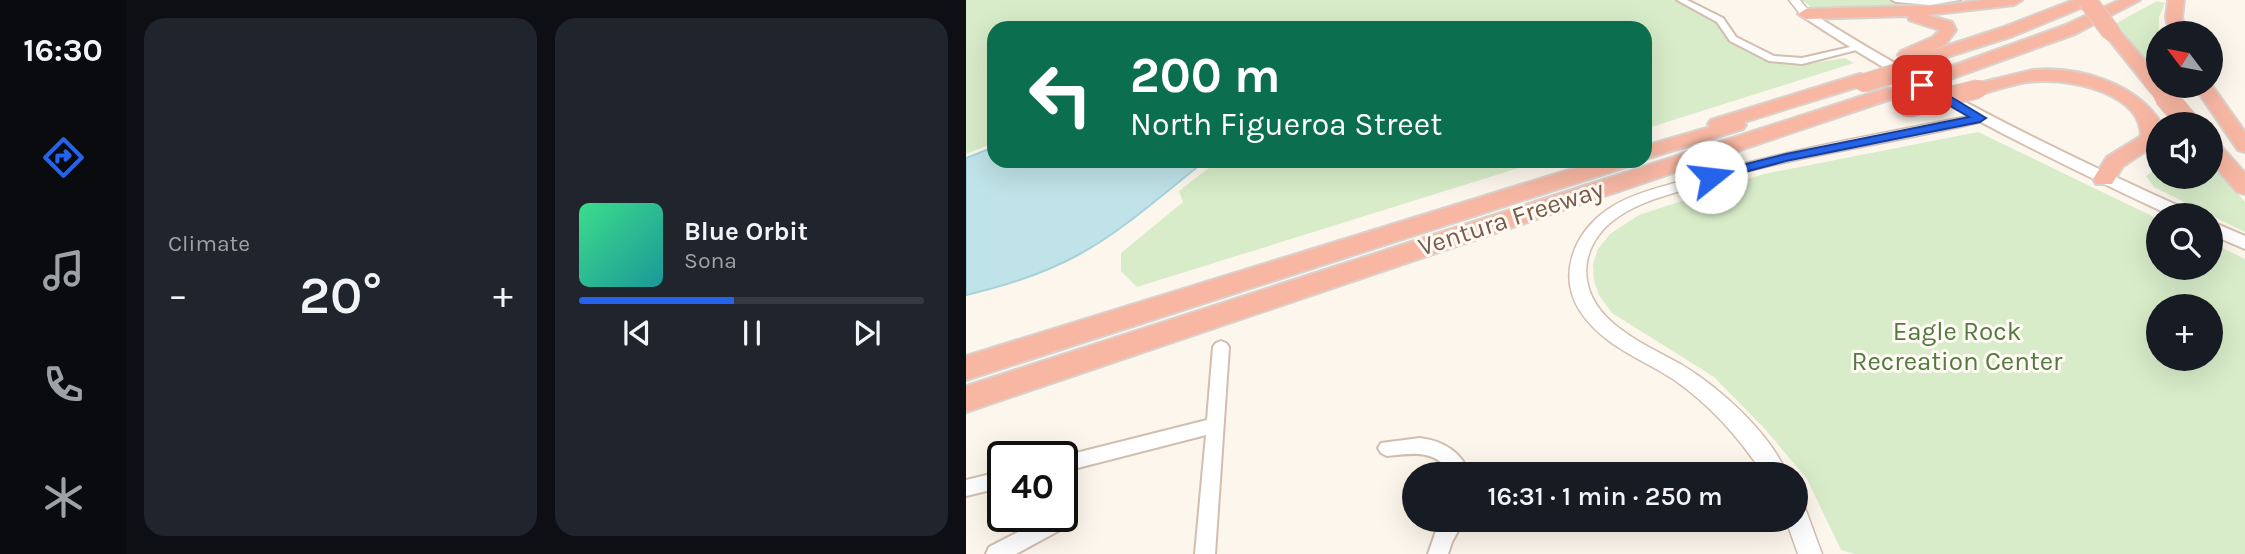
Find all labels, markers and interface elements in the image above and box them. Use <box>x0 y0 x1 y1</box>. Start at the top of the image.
north arrow <box>2146 21 2222 98</box>
map controls <box>2146 21 2223 371</box>
text: 16:30 <box>23 32 103 69</box>
text: 200 m <box>1130 47 1281 104</box>
icon: left <box>1015 49 1106 140</box>
pin <box>1892 55 1952 115</box>
icon: arrive <box>1903 66 1941 104</box>
text: North Figueroa Street <box>1130 106 1442 143</box>
button: sound <box>2146 112 2223 189</box>
icon: directions <box>39 133 88 182</box>
position arrow <box>1674 140 1748 214</box>
street label: Ventura Freeway <box>1414 173 1608 263</box>
button: search <box>2146 203 2223 280</box>
text: Blue Orbit <box>684 216 808 247</box>
text: Climate <box>168 230 250 257</box>
icon: music <box>39 246 88 295</box>
text: Sona <box>684 247 737 274</box>
text: 20° <box>299 265 382 326</box>
text: − <box>168 273 188 318</box>
text: + <box>493 273 513 318</box>
button: + <box>2146 294 2223 371</box>
icon: previous <box>618 314 656 352</box>
icon: pause <box>733 314 771 352</box>
icon: next <box>848 314 886 352</box>
park label: Eagle Rock Recreation Center <box>1852 316 2063 377</box>
icon: phone <box>39 360 88 409</box>
speed limit sign: 40 <box>987 441 1078 532</box>
icon: climate <box>39 473 88 522</box>
text: 16:31 · 1 min · 250 m <box>1487 481 1723 512</box>

